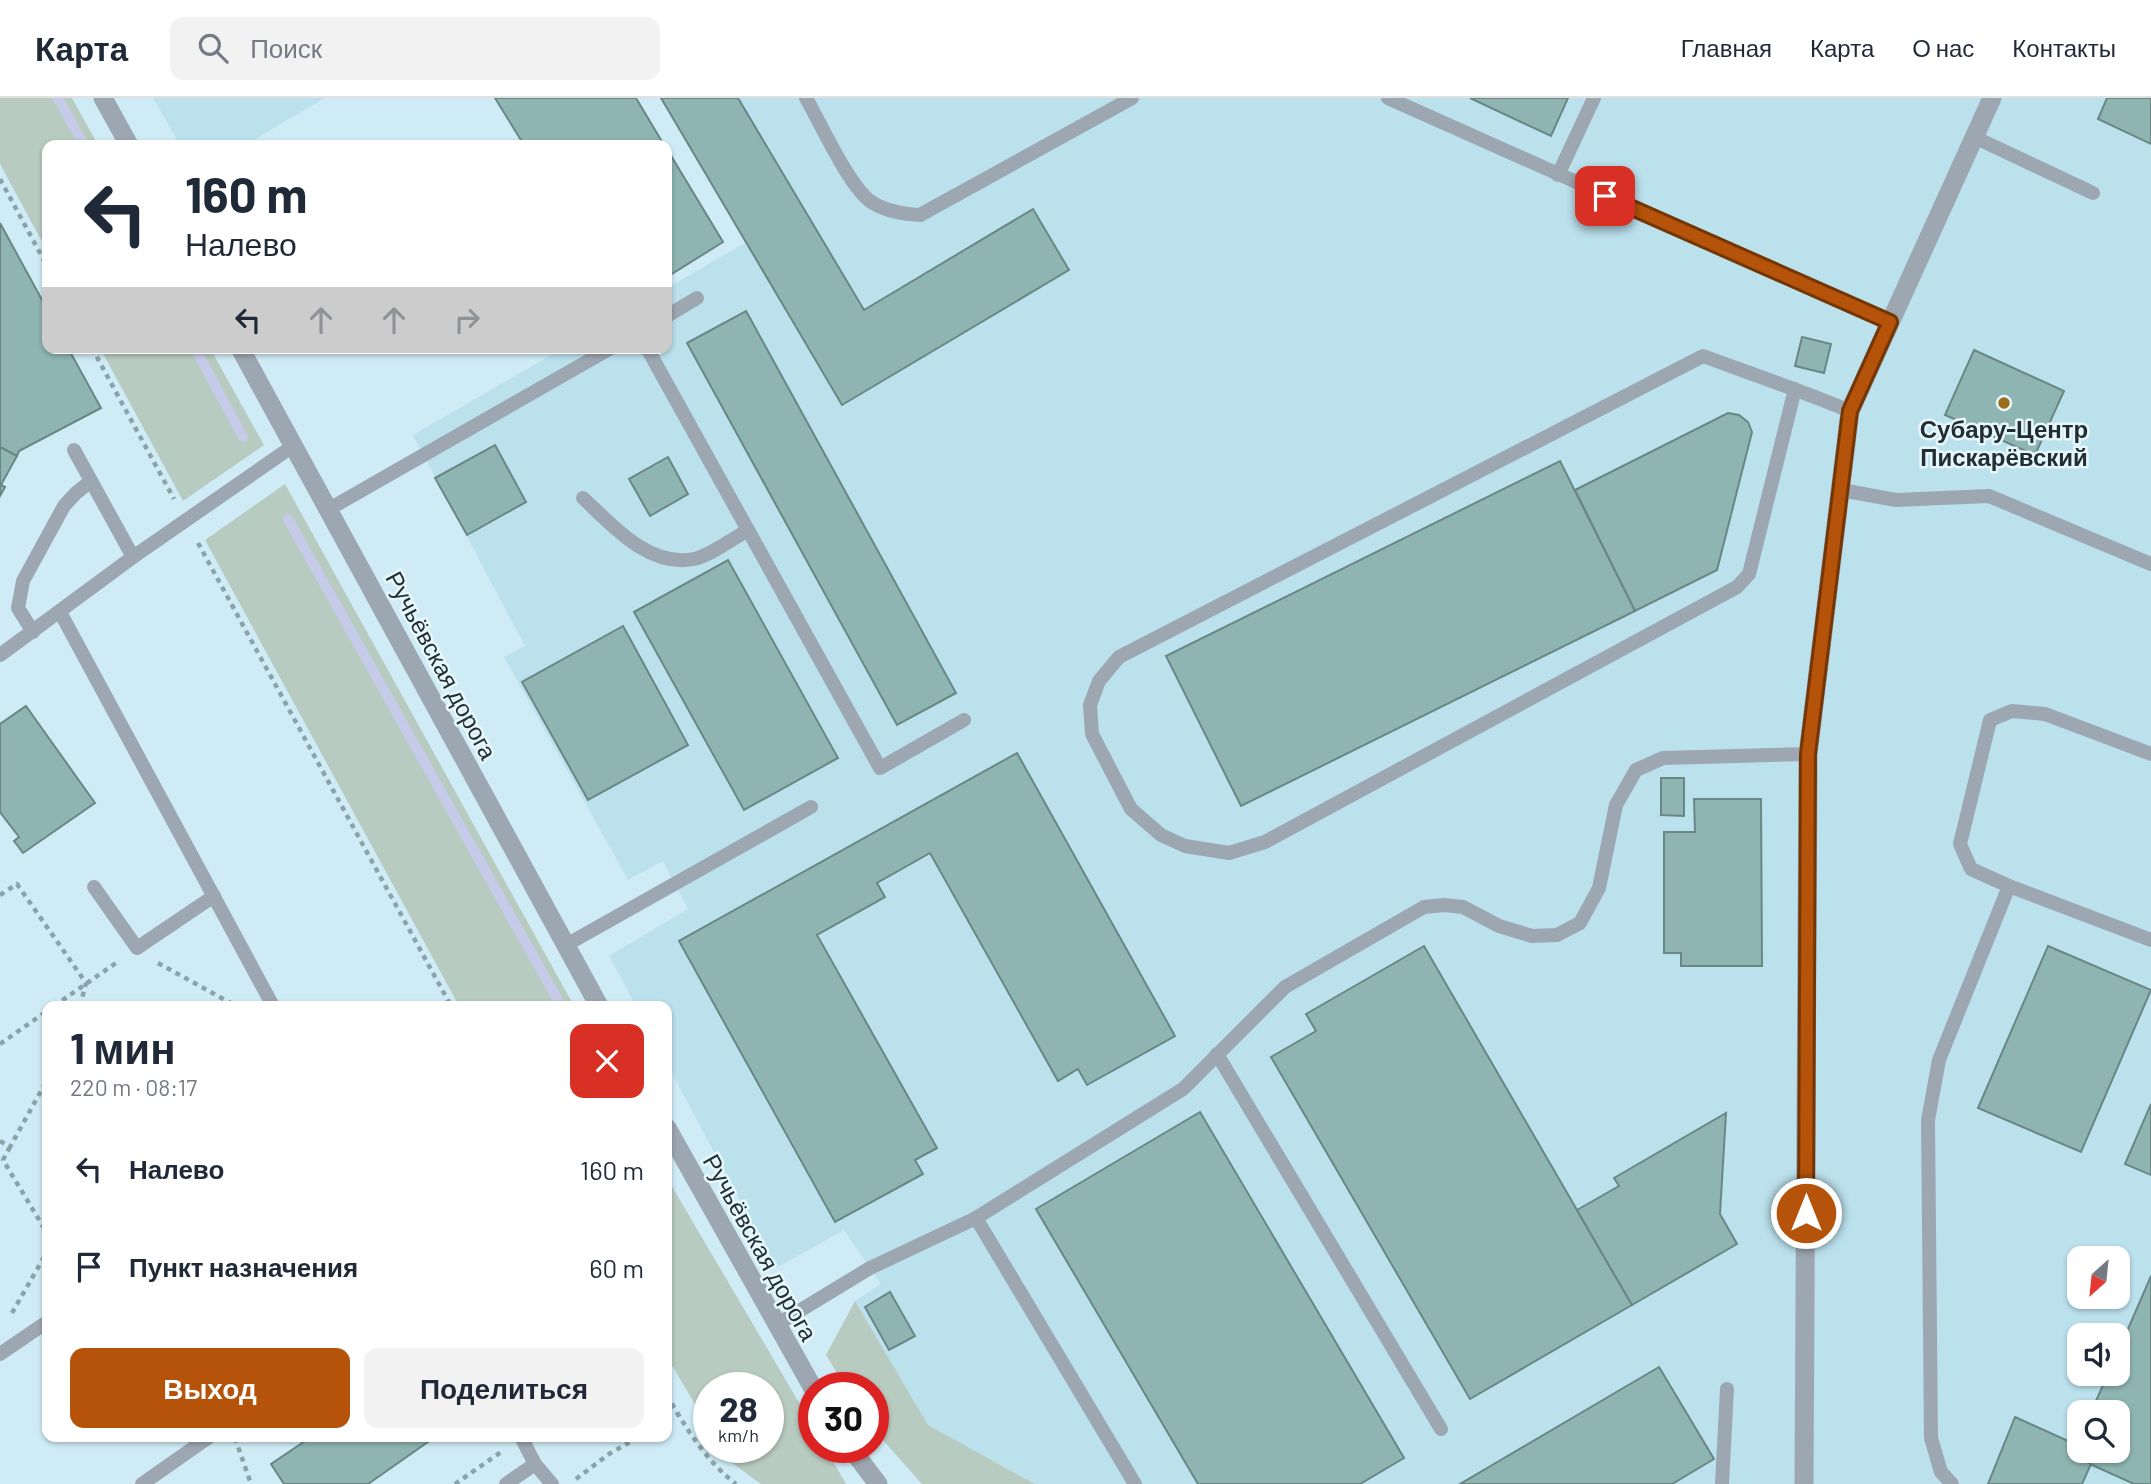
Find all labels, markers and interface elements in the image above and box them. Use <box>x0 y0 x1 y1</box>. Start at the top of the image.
search box <box>170 17 660 80</box>
text: Карта <box>35 28 128 68</box>
icon: search <box>194 29 232 67</box>
text: Поиск <box>250 32 322 63</box>
text: Главная <box>1681 33 1772 62</box>
text: Карта <box>1810 33 1874 62</box>
text: О нас <box>1912 33 1974 62</box>
text: Контакты <box>2012 33 2116 62</box>
text: 160 m <box>185 164 307 223</box>
pin <box>1575 166 1635 226</box>
icon: left <box>70 168 161 259</box>
icon: arrive <box>1586 177 1624 215</box>
text: Налево <box>185 224 297 262</box>
icon: left <box>229 301 267 339</box>
icon: ahead <box>302 301 340 339</box>
icon: ahead <box>375 301 413 339</box>
icon: right <box>448 301 486 339</box>
marker: Субару-Центр Пискарёвский <box>1996 395 2012 411</box>
place label: Субару-Центр Пискарёвский <box>1920 414 2088 471</box>
street label: Ручьёвская дорога <box>380 566 504 764</box>
text: 1 мин <box>70 1022 176 1072</box>
button: close <box>570 1024 644 1098</box>
text: 220 m · 08:17 <box>70 1073 197 1101</box>
street label: Ручьёвская дорога <box>698 1149 825 1346</box>
icon: left <box>70 1150 108 1188</box>
text: Налево <box>129 1153 224 1184</box>
text: 160 m <box>580 1154 644 1185</box>
position arrow <box>1769 1176 1843 1250</box>
north arrow <box>2067 1246 2130 1309</box>
map controls <box>2067 1246 2130 1463</box>
icon: arrive <box>70 1248 108 1286</box>
text: Пункт назначения <box>129 1251 358 1282</box>
text: 60 m <box>589 1252 644 1283</box>
button: sound <box>2067 1323 2130 1386</box>
button: Выход <box>70 1348 350 1428</box>
button: Поделиться <box>364 1348 644 1428</box>
speed limit sign: 30 <box>798 1372 889 1463</box>
text: 28 <box>719 1387 758 1429</box>
button: search <box>2067 1400 2130 1463</box>
text: km/h <box>718 1424 759 1446</box>

